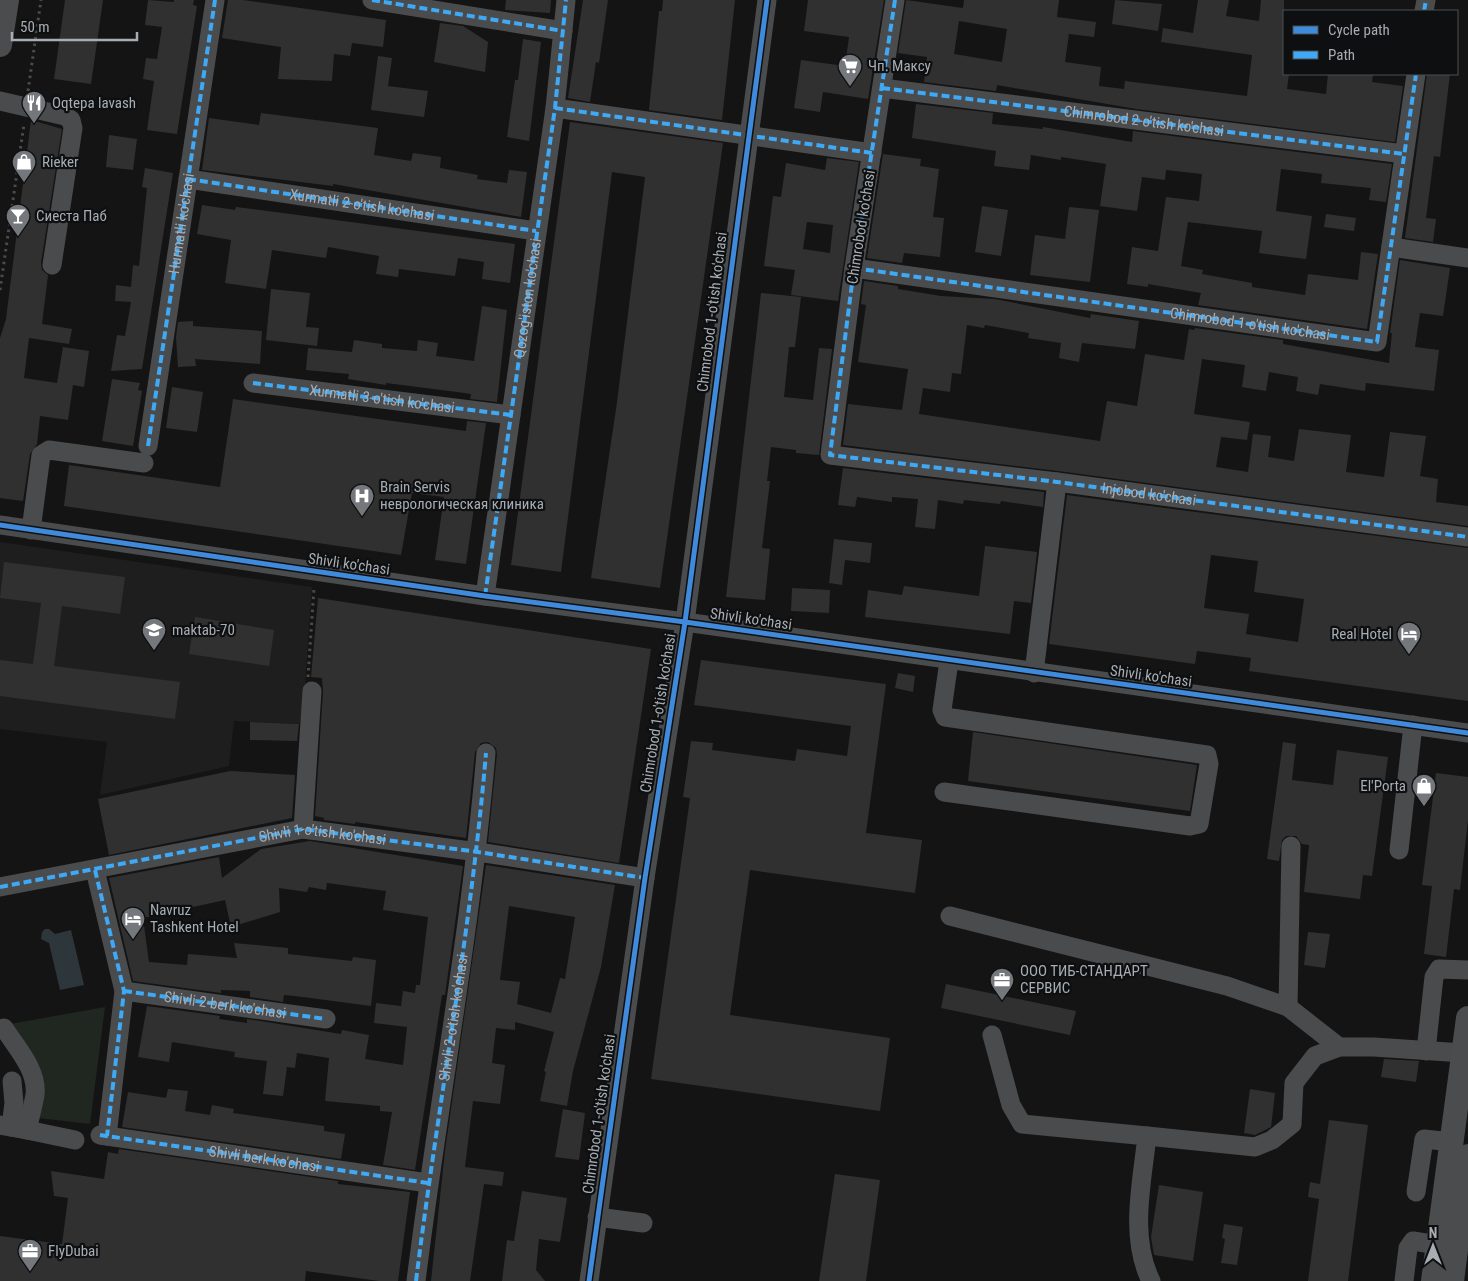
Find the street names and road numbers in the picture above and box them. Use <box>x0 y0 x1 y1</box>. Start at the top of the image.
street label: Chimrobod 2-o'tish ko'chasi <box>1063 102 1225 140</box>
street label: Chimrobod ko'chasi <box>843 169 879 285</box>
street label: Hurmatli ko'chasi <box>165 172 198 275</box>
street label: Xurmatli 2-o'tish ko'chasi <box>288 185 436 225</box>
street label: Chimrobod 1-o'tish ko'chasi <box>693 231 731 393</box>
street label: Qozog'iston ko'chasi <box>510 237 545 359</box>
street label: Chimrobod 1-o'tish ko'chasi <box>1169 304 1331 344</box>
street label: Xurmatli 3-o'tish ko'chasi <box>308 381 456 417</box>
street label: Injobod ko'chasi <box>1101 479 1197 510</box>
street label: Shivli ko'chasi <box>307 549 391 579</box>
street label: Shivli ko'chasi <box>709 604 793 634</box>
street label: Chimrobod 1-o'tish ko'chasi <box>637 632 679 794</box>
street label: Shivli ko'chasi <box>1109 661 1193 691</box>
street label: Shivli 1-o'tish ko'chasi <box>257 820 387 849</box>
street label: Shivli 2-o'tish ko'chasi <box>435 953 472 1082</box>
street label: Shivli 2-berk ko'chasi <box>163 988 287 1022</box>
street label: Chimrobod 1-o'tish ko'chasi <box>579 1033 619 1195</box>
street label: Shivli berk ko'chasi <box>208 1142 321 1176</box>

